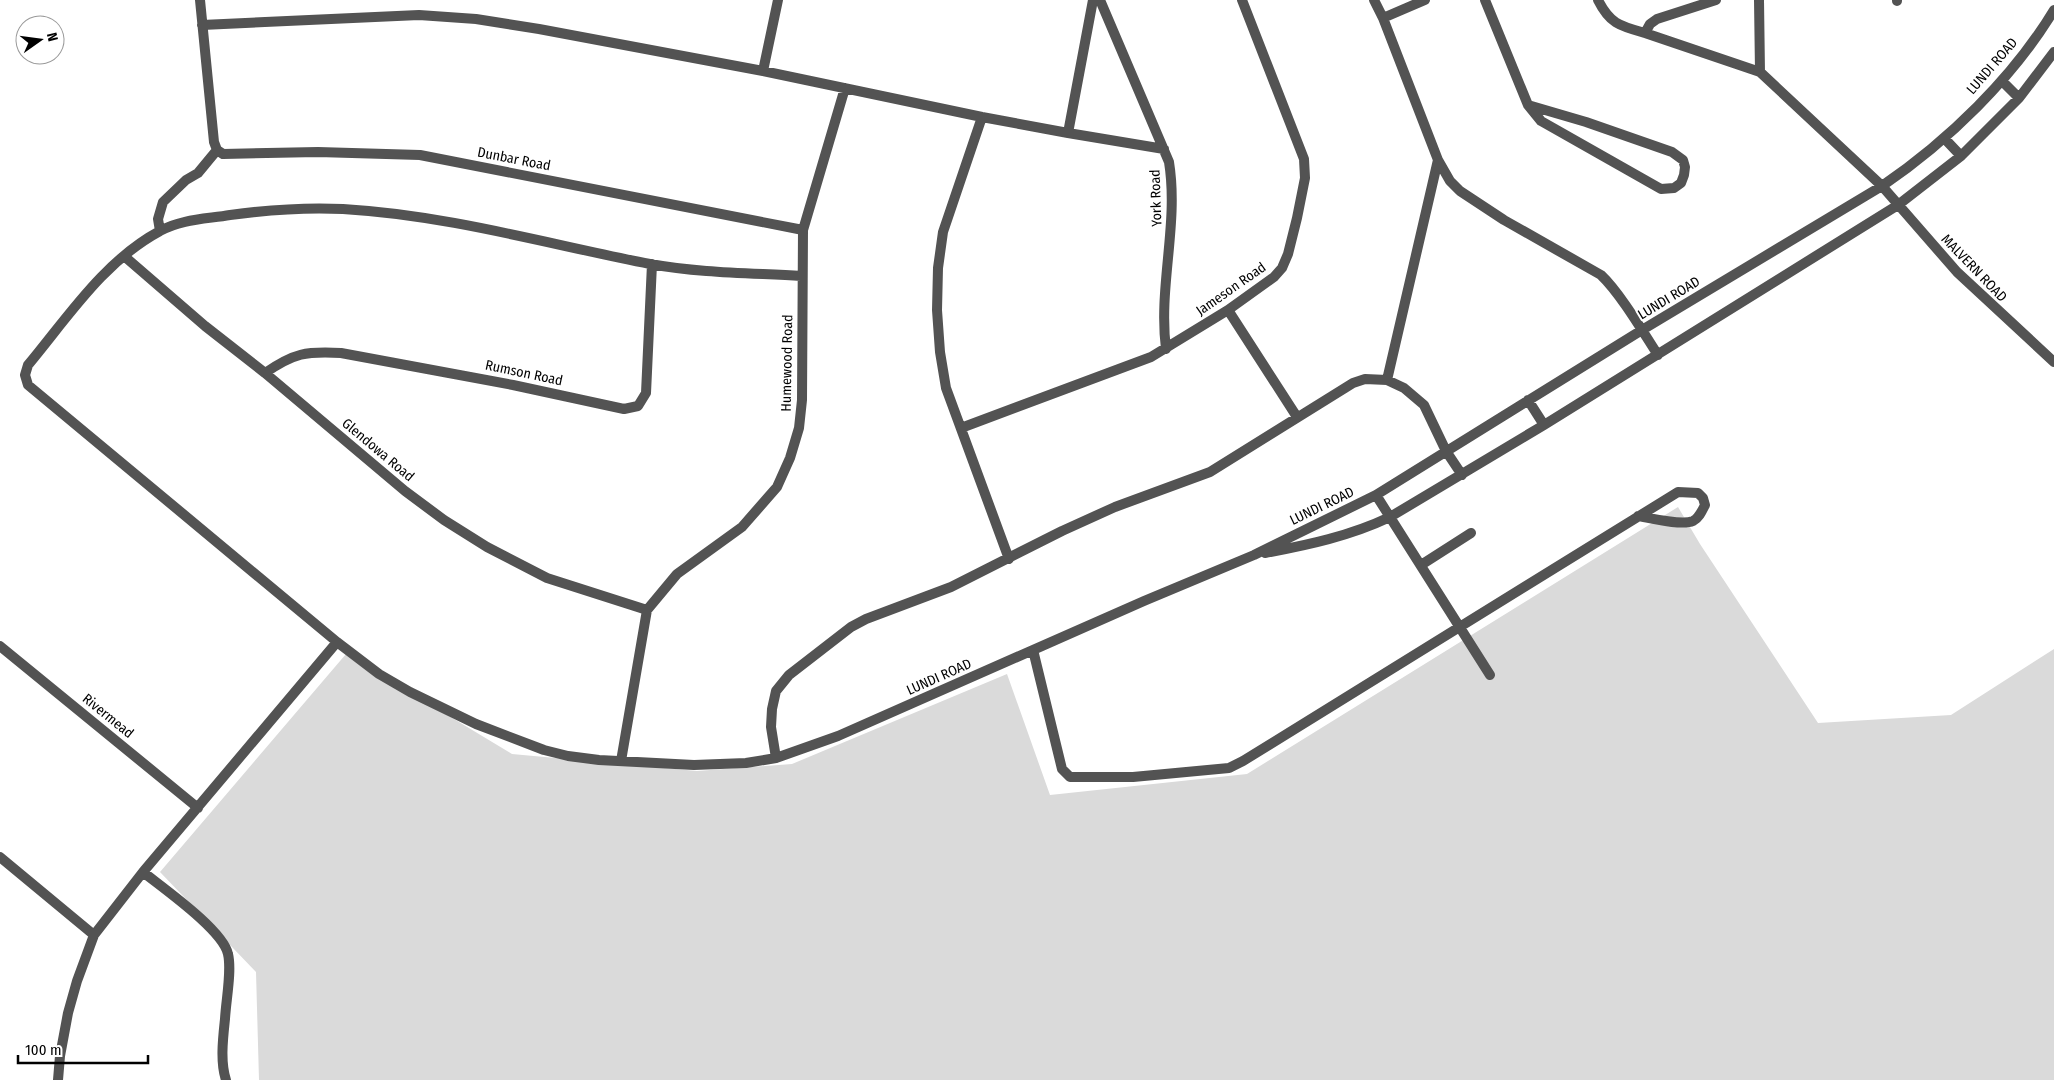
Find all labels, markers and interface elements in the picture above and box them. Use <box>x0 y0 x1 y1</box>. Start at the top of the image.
north arrow <box>15 15 65 65</box>
text: N <box>43 31 61 43</box>
street label: LUNDI ROAD <box>1963 34 2021 98</box>
street label: Dunbar Road <box>476 144 552 174</box>
street label: York Road <box>1147 169 1165 227</box>
street label: MALVERN ROAD <box>1938 231 2010 305</box>
street label: Jameson Road <box>1193 259 1269 319</box>
street label: LUNDI ROAD <box>1635 273 1703 323</box>
street label: Humewood Road <box>778 314 796 412</box>
street label: Rumson Road <box>484 356 564 390</box>
street label: Glendowa Road <box>338 415 418 485</box>
street label: LUNDI ROAD <box>1287 483 1357 529</box>
street label: LUNDI ROAD <box>904 655 974 699</box>
street label: Rivermead <box>79 690 137 742</box>
scale bar <box>18 1032 148 1064</box>
text: 100 m <box>25 1041 62 1059</box>

